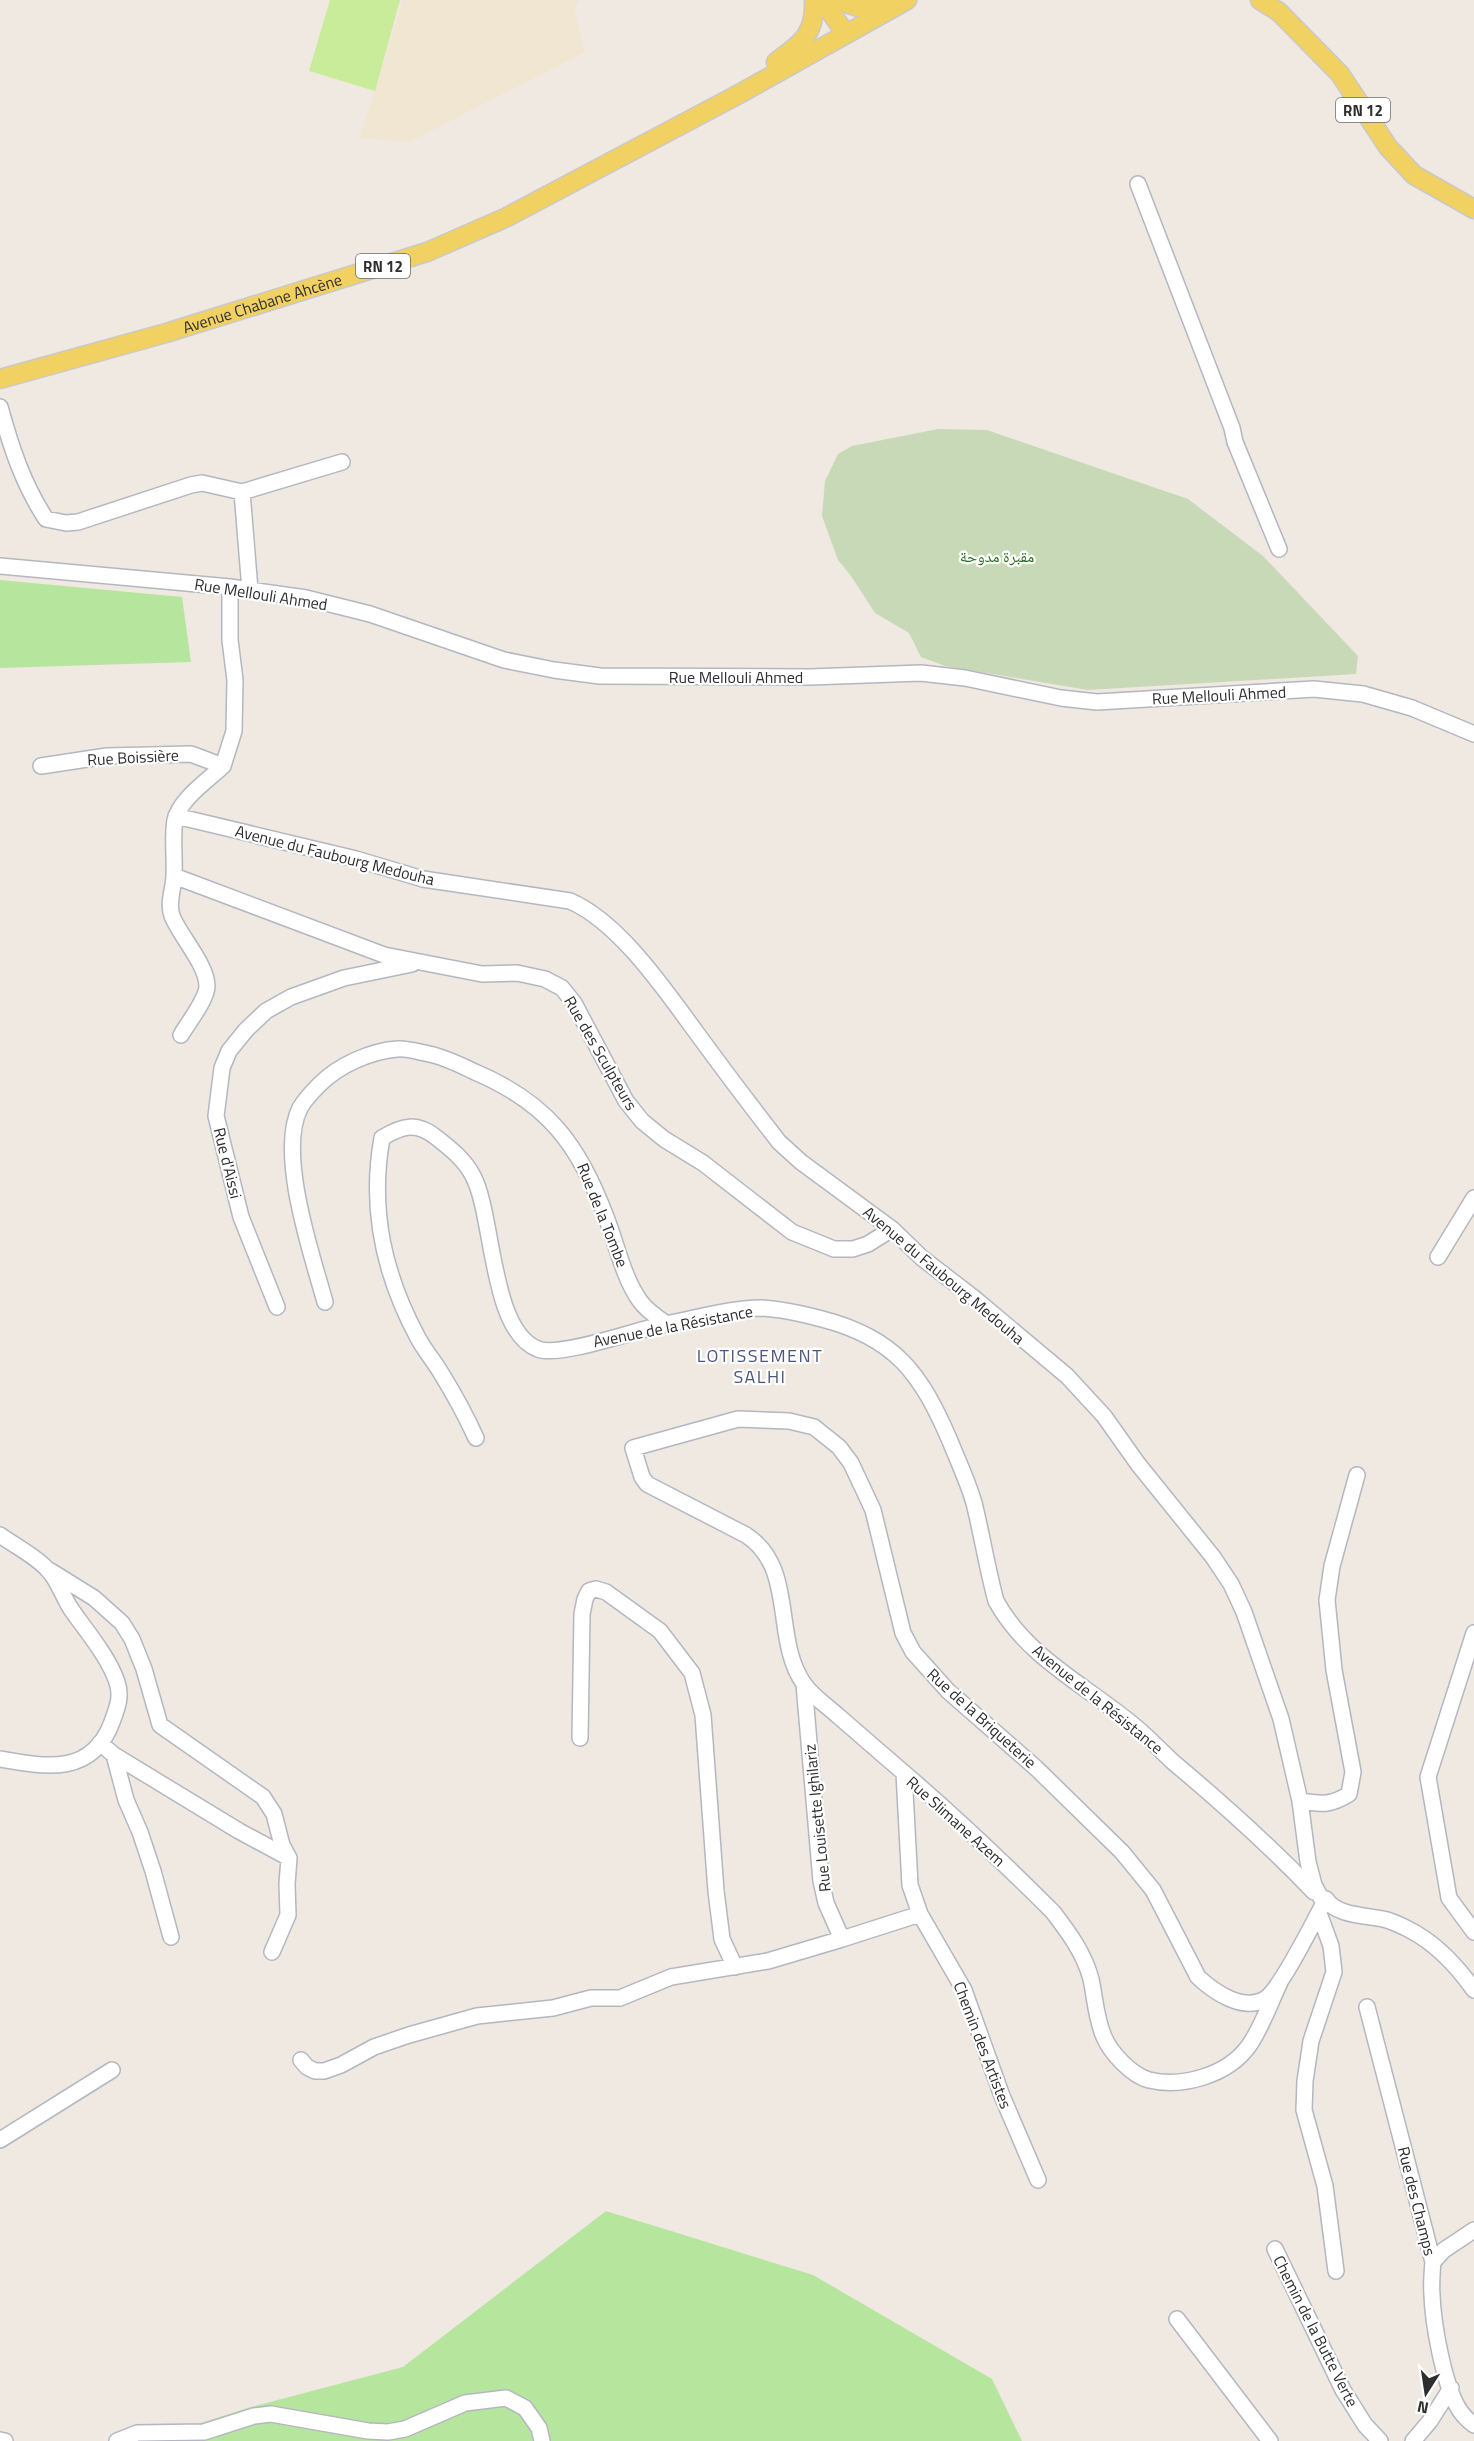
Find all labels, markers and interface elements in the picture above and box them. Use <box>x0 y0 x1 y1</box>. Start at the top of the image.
road number: RN 12 <box>1336 98 1390 122</box>
road number: RN 12 <box>356 254 410 278</box>
street label: Avenue Chabane Ahcène <box>180 267 345 339</box>
park label: مقبرة مدوحة <box>960 544 1034 568</box>
street label: Rue Mellouli Ahmed <box>193 572 329 616</box>
street label: Rue Mellouli Ahmed <box>669 665 803 689</box>
street label: Rue Mellouli Ahmed <box>1151 679 1287 711</box>
street label: Rue Boissière <box>87 743 179 771</box>
street label: Avenue du Faubourg Medouha <box>233 819 437 891</box>
street label: Rue des Sculpteurs <box>558 991 644 1115</box>
street label: Rue d'Aissi <box>208 1125 248 1201</box>
street label: Rue de la Tombe <box>571 1159 635 1271</box>
street label: Avenue du Faubourg Medouha <box>858 1200 1030 1350</box>
street label: Avenue de la Résistance <box>591 1299 755 1353</box>
district label: LOTISSEMENT SALHI <box>697 1342 823 1390</box>
street label: Avenue de la Résistance <box>1027 1639 1169 1759</box>
street label: Rue de la Briqueterie <box>922 1662 1042 1774</box>
street label: Rue Louisette Ighilariz <box>797 1743 837 1893</box>
street label: Rue Slimane Azem <box>901 1770 1011 1872</box>
street label: Chemin des Artistes <box>948 1978 1018 2112</box>
street label: Rue des Champs <box>1392 2144 1442 2258</box>
street label: Chemin de la Butte Verte <box>1267 2251 1365 2411</box>
north arrow <box>1396 2363 1456 2423</box>
text: N <box>1415 2395 1431 2421</box>

